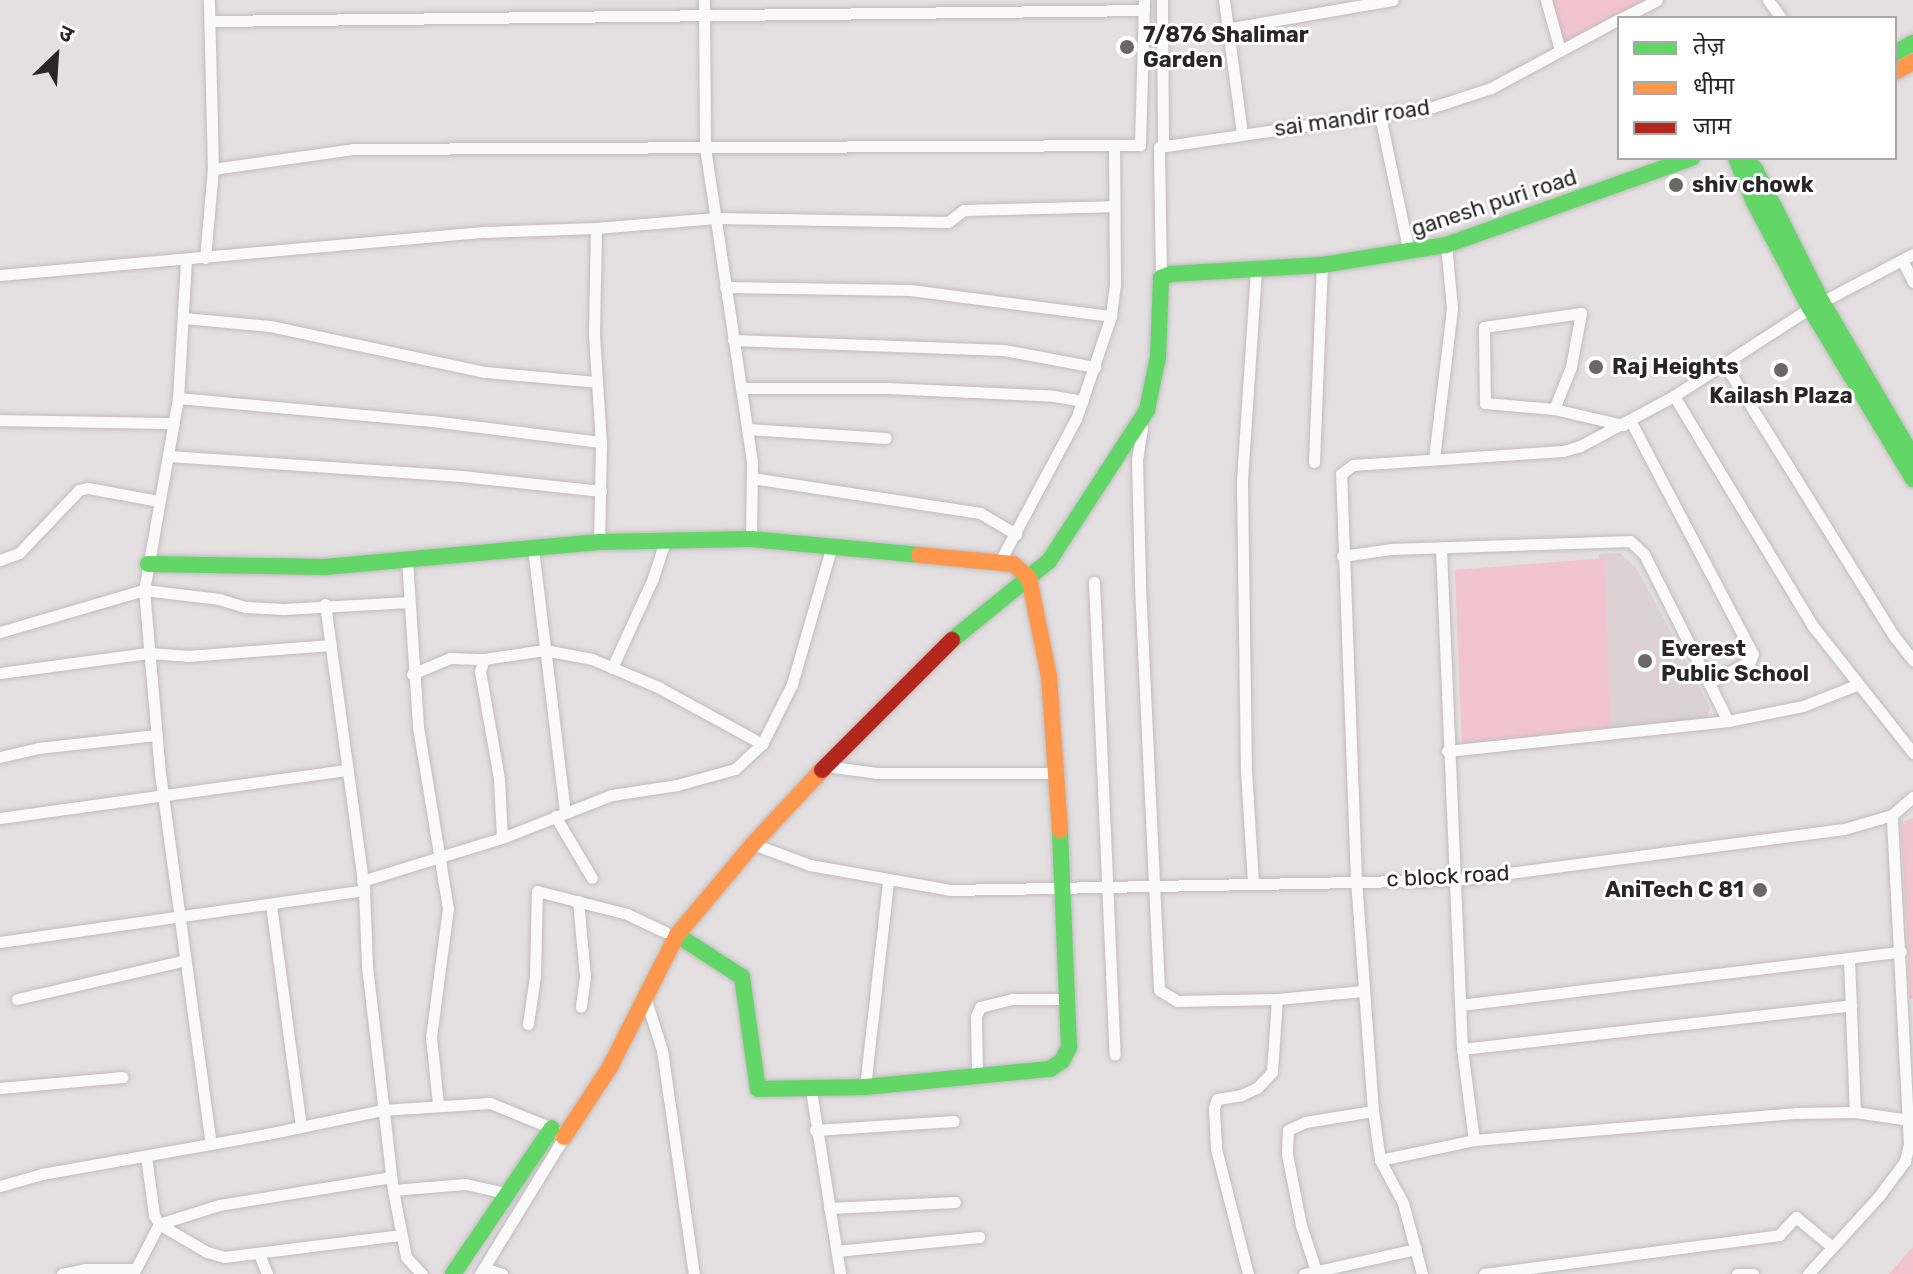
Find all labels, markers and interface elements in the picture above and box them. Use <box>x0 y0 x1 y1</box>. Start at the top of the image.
north arrow <box>16 16 96 96</box>
legend <box>1617 16 1897 160</box>
text: उ <box>55 19 78 49</box>
place label: 7/876 Shalimar Garden <box>1143 21 1309 72</box>
text: तेज़ <box>1693 32 1725 60</box>
marker: 7/876 Shalimar Garden <box>1118 38 1136 56</box>
text: धीमा <box>1693 72 1735 100</box>
street label: sai mandir road <box>1272 94 1432 142</box>
text: जाम <box>1693 112 1731 140</box>
street label: ganesh puri road <box>1408 164 1580 242</box>
place label: shiv chowk <box>1692 172 1814 198</box>
marker: shiv chowk <box>1667 176 1685 194</box>
place label: Raj Heights <box>1612 354 1739 380</box>
marker: Raj Heights <box>1587 358 1605 376</box>
marker: Kailash Plaza <box>1772 361 1790 379</box>
place label: Kailash Plaza <box>1709 383 1853 409</box>
place label: Everest Public School <box>1661 635 1809 686</box>
marker: Everest Public School <box>1636 652 1654 670</box>
street label: c block road <box>1386 860 1510 892</box>
place label: AniTech C 81 <box>1605 877 1744 903</box>
marker: AniTech C 81 <box>1751 881 1769 899</box>

